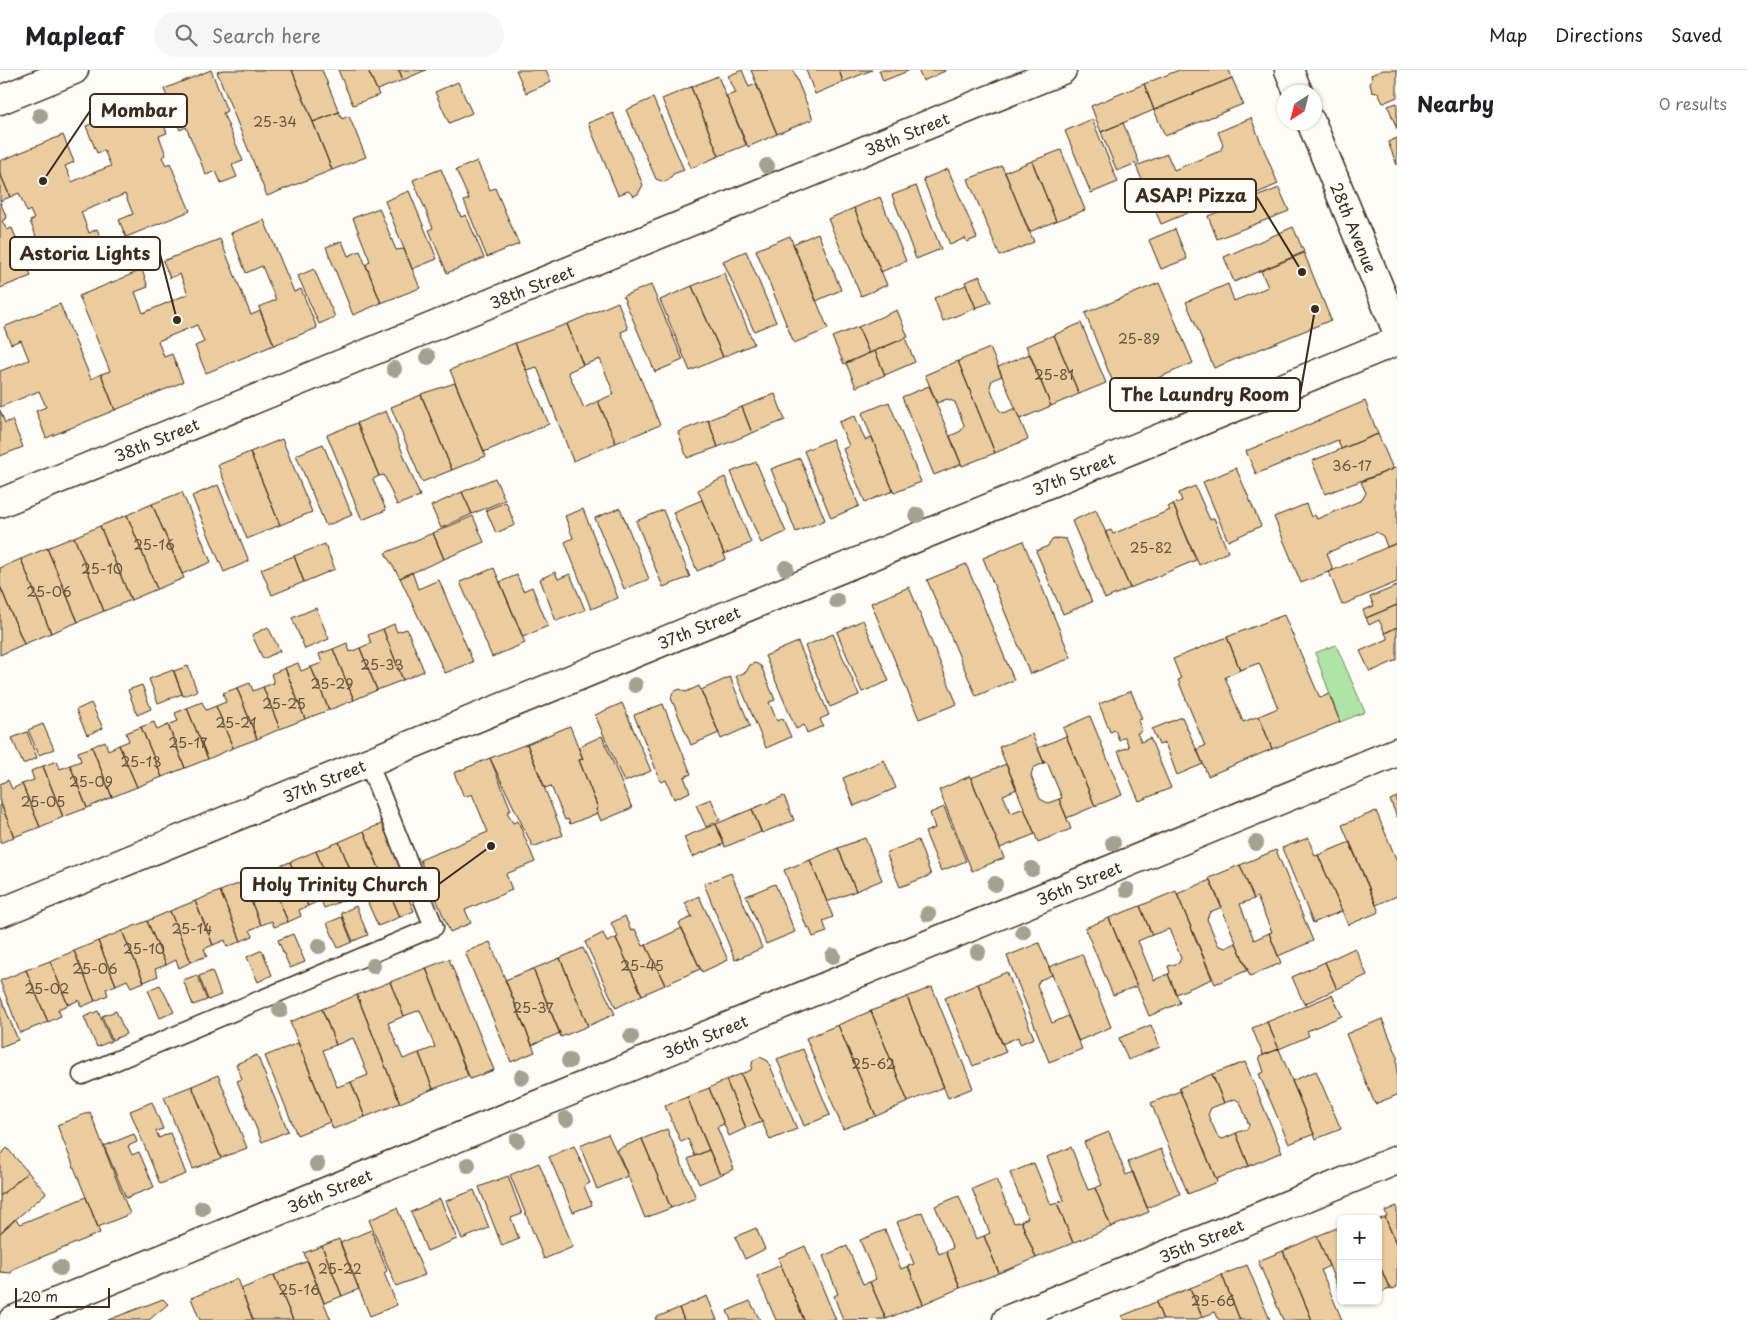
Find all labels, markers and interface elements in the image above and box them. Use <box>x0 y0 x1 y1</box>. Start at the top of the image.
search box <box>154 12 504 57</box>
text: Mapleaf <box>25 17 124 53</box>
icon: search <box>172 21 200 49</box>
text: Search here <box>212 21 321 49</box>
text: Map <box>1489 21 1527 48</box>
text: Directions <box>1555 21 1643 48</box>
text: Saved <box>1671 21 1722 48</box>
north arrow <box>1277 85 1322 130</box>
text: Nearby <box>1417 87 1494 119</box>
text: 0 results <box>1659 91 1727 115</box>
callout: Mombar <box>90 94 187 127</box>
text: Mombar <box>101 96 178 123</box>
street label: 38th Street <box>861 105 953 161</box>
house number: 25-34 <box>253 111 297 132</box>
callout: ASAP! Pizza <box>1125 179 1256 212</box>
street label: 28th Avenue <box>1325 179 1384 277</box>
text: ASAP! Pizza <box>1134 181 1247 208</box>
callout: Astoria Lights <box>10 237 160 270</box>
text: Astoria Lights <box>20 239 151 266</box>
street label: 38th Street <box>485 258 578 314</box>
house number: 25-89 <box>1118 328 1160 349</box>
house number: 25-81 <box>1034 364 1074 385</box>
callout: The Laundry Room <box>1110 378 1300 411</box>
text: The Laundry Room <box>1121 380 1289 407</box>
street label: 38th Street <box>110 411 203 467</box>
street label: 37th Street <box>1028 446 1119 501</box>
house number: 36-17 <box>1332 455 1372 476</box>
house number: 25-16 <box>133 534 175 555</box>
house number: 25-82 <box>1130 537 1172 558</box>
house number: 25-10 <box>81 558 123 579</box>
house number: 25-06 <box>26 581 72 602</box>
street label: 37th Street <box>654 599 744 655</box>
house number: 25-33 <box>360 654 404 675</box>
house number: 25-29 <box>311 673 353 694</box>
house number: 25-25 <box>262 693 306 714</box>
house number: 25-21 <box>215 712 257 733</box>
house number: 25-17 <box>168 732 208 753</box>
house number: 25-13 <box>121 751 161 772</box>
street label: 37th Street <box>279 752 369 808</box>
house number: 25-09 <box>69 771 113 792</box>
house number: 25-05 <box>21 791 65 812</box>
street label: 36th Street <box>1033 854 1125 911</box>
callout: Holy Trinity Church <box>241 868 439 901</box>
text: Holy Trinity Church <box>252 870 428 897</box>
house number: 25-14 <box>172 918 212 939</box>
house number: 25-10 <box>123 938 165 959</box>
house number: 25-45 <box>620 955 664 976</box>
house number: 25-06 <box>72 958 118 979</box>
house number: 25-02 <box>24 978 70 999</box>
house number: 25-37 <box>512 997 554 1018</box>
street label: 36th Street <box>659 1008 752 1064</box>
house number: 25-62 <box>851 1053 895 1074</box>
street label: 36th Street <box>283 1162 376 1218</box>
street label: 35th Street <box>1155 1212 1248 1268</box>
map controls <box>1337 1215 1382 1305</box>
button: + <box>1337 1215 1382 1260</box>
house number: 25-22 <box>318 1258 362 1279</box>
button: − <box>1337 1260 1382 1305</box>
house number: 25-16 <box>278 1279 320 1300</box>
scale bar <box>15 1285 110 1308</box>
text: 20 m <box>22 1286 58 1307</box>
house number: 25-66 <box>1191 1290 1235 1311</box>

